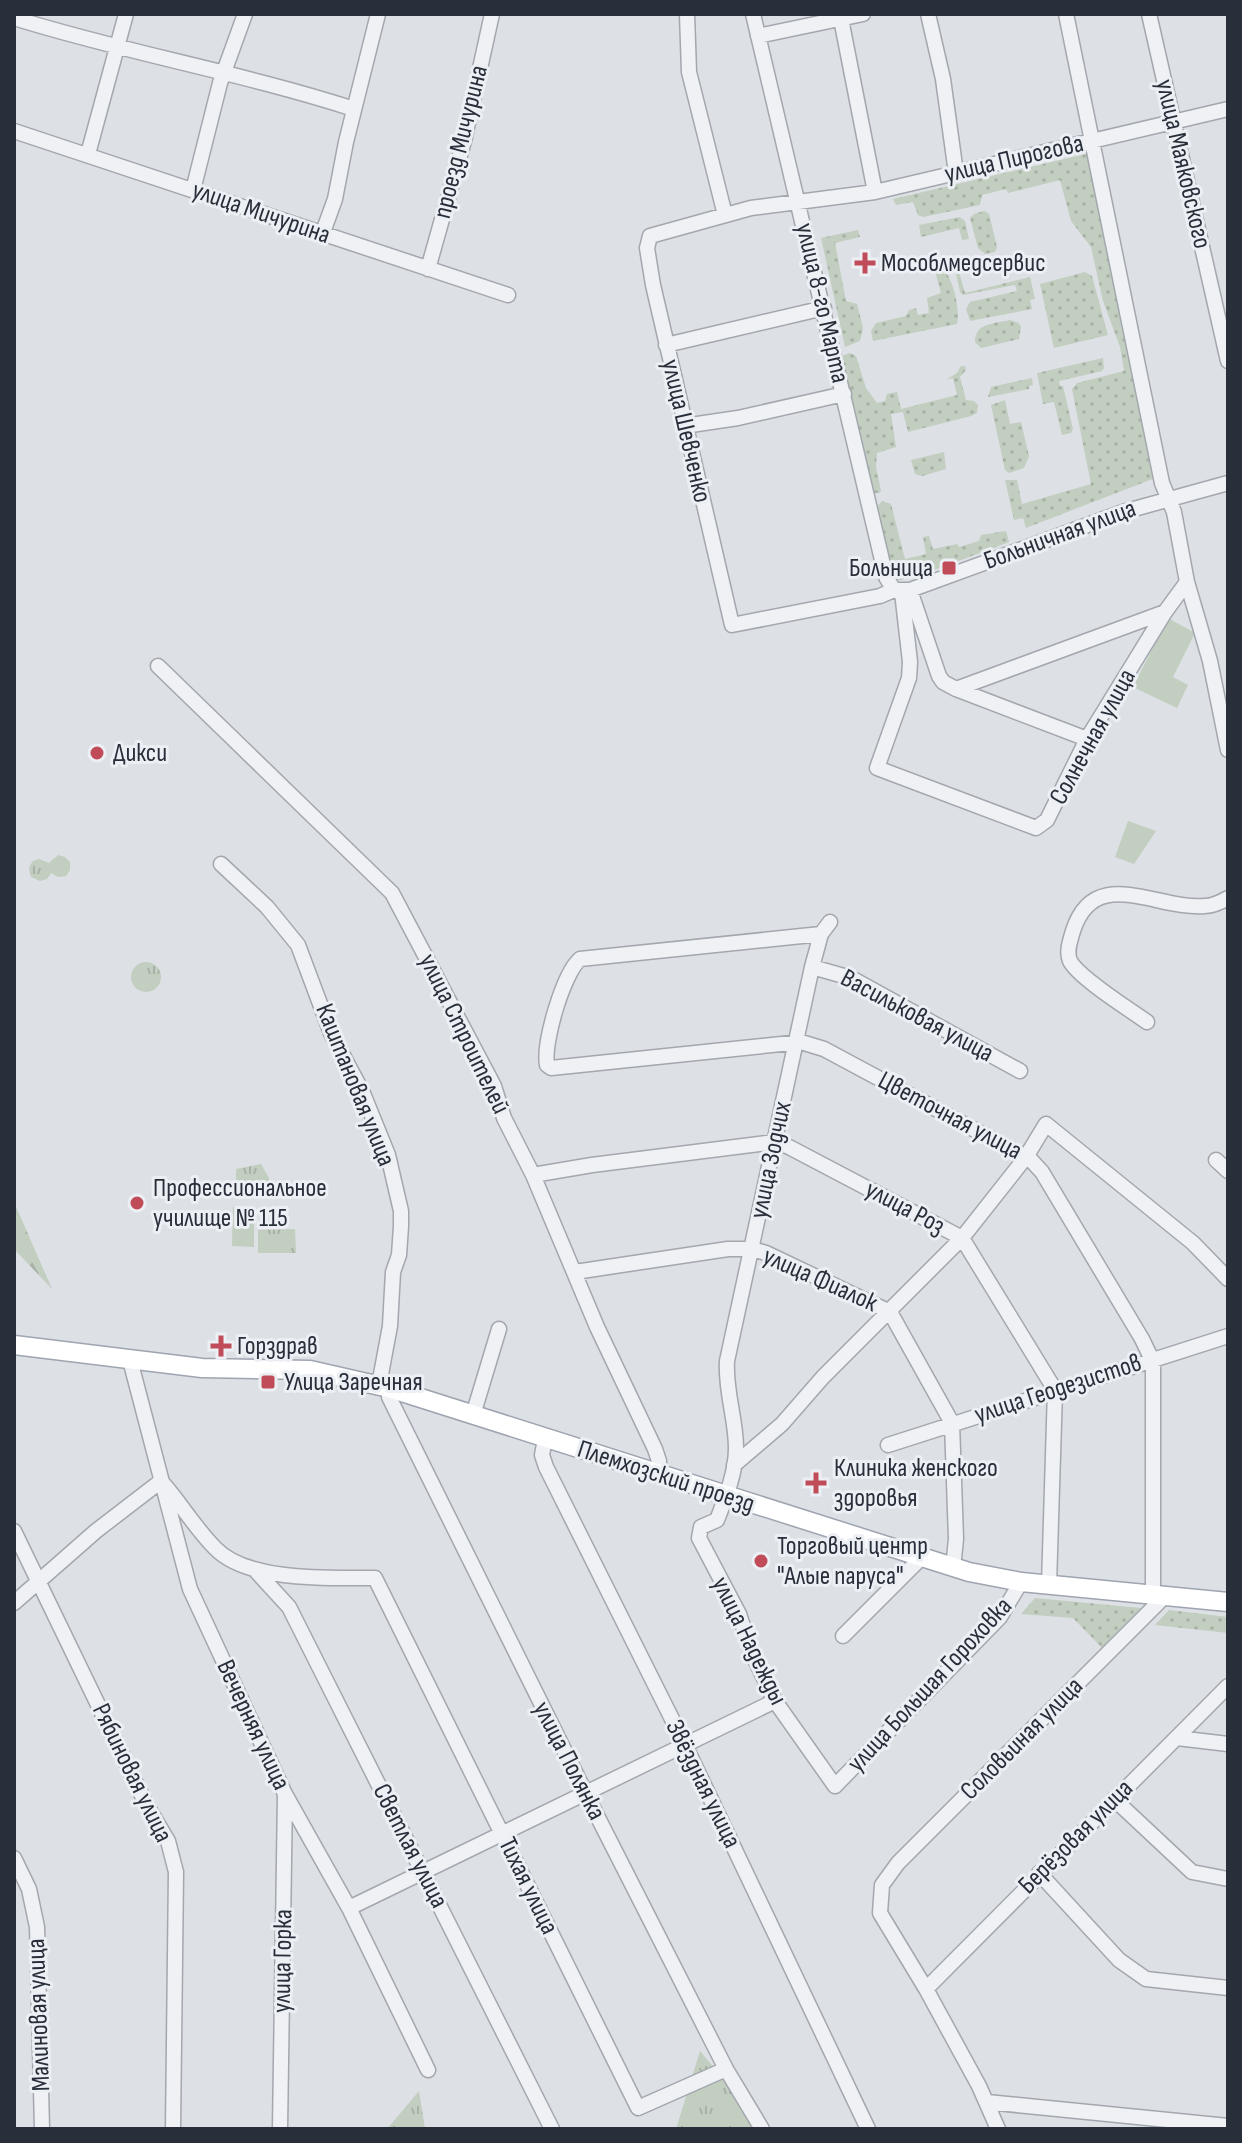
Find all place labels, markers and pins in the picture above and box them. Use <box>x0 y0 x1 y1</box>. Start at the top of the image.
place label: Мособлмедсервис <box>881 248 1046 279</box>
marker: Мособлмедсервис <box>856 254 874 272</box>
place label: Больница <box>849 553 933 584</box>
marker: Больница <box>940 559 958 577</box>
place label: Дикси <box>113 738 167 769</box>
marker: Дикси <box>88 744 106 762</box>
place label: Профессиональное училище № 115 <box>153 1173 327 1234</box>
marker: Профессиональное училище № 115 <box>128 1194 146 1212</box>
place label: Горздрав <box>237 1331 318 1362</box>
marker: Горздрав <box>212 1337 230 1355</box>
place label: Улица Заречная <box>284 1367 423 1398</box>
marker: Улица Заречная <box>259 1373 277 1391</box>
place label: Клиника женского здоровья <box>834 1453 998 1514</box>
marker: Клиника женского здоровья <box>805 1472 827 1494</box>
place label: Торговый центр "Алые паруса" <box>777 1531 928 1592</box>
marker: Торговый центр "Алые паруса" <box>752 1552 770 1570</box>

